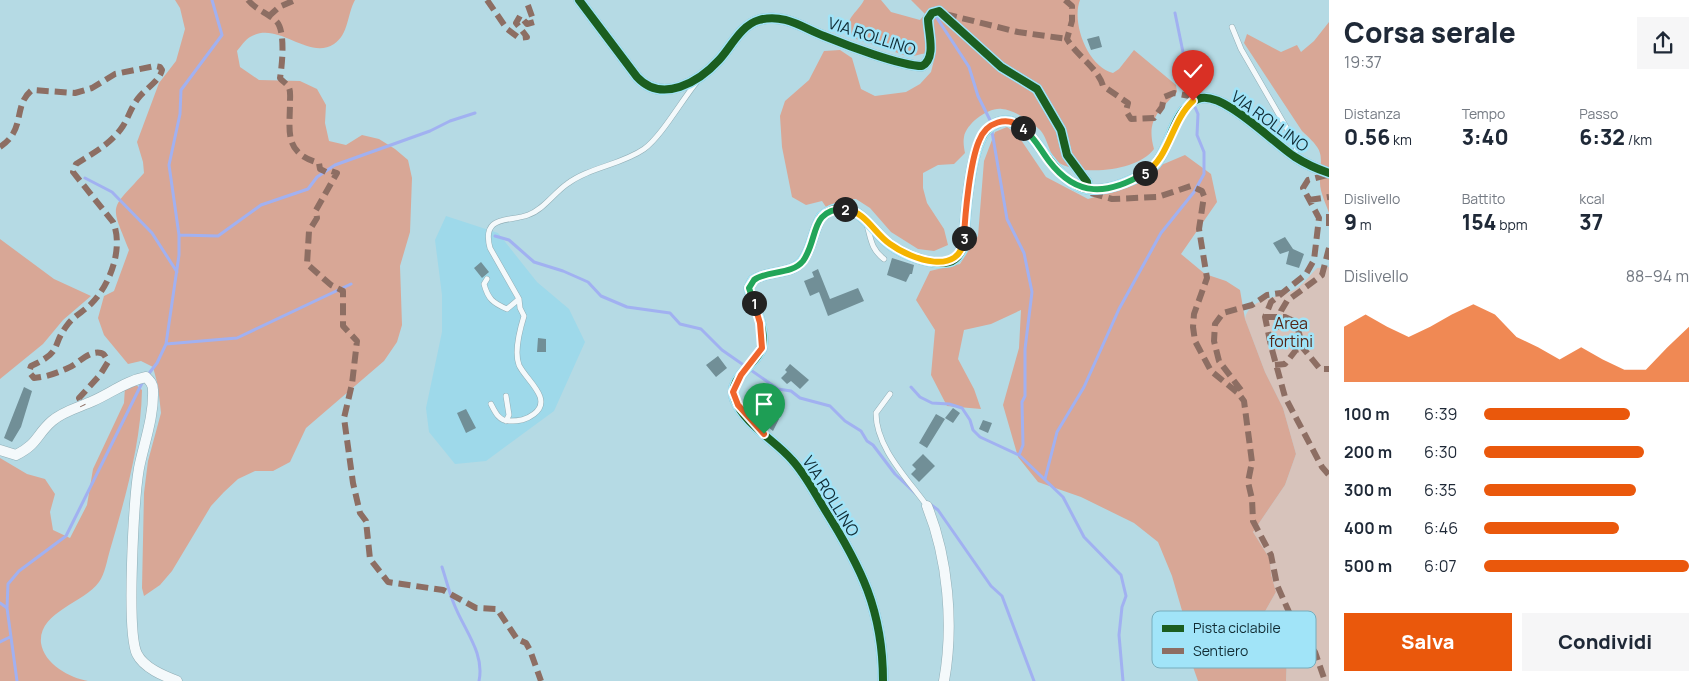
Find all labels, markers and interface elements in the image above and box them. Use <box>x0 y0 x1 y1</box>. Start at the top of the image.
street label: VIA ROLLINO <box>825 11 919 61</box>
text: Corsa serale <box>1344 13 1516 51</box>
button: share <box>1637 17 1689 69</box>
pin <box>1172 50 1214 101</box>
text: 19:37 <box>1344 51 1382 73</box>
icon: check <box>1179 57 1207 85</box>
street label: VIA ROLLINO <box>1227 85 1314 157</box>
text: Distanza <box>1344 104 1401 123</box>
text: Tempo <box>1462 104 1505 123</box>
text: Passo <box>1579 104 1618 123</box>
pin: 4 <box>1010 116 1036 140</box>
text: 4 <box>1019 119 1028 138</box>
text: 0.56 <box>1344 123 1390 151</box>
text: 3:40 <box>1462 123 1509 151</box>
text: 6:32 <box>1579 123 1625 151</box>
text: km <box>1390 130 1412 149</box>
text: /km <box>1625 130 1652 149</box>
pin: 5 <box>1132 160 1158 186</box>
text: 5 <box>1141 164 1150 183</box>
text: Dislivello <box>1344 189 1400 208</box>
text: Battito <box>1462 189 1505 208</box>
text: kcal <box>1579 189 1605 208</box>
pin: 2 <box>832 196 858 222</box>
text: 2 <box>841 200 850 219</box>
text: 9 <box>1344 208 1357 236</box>
text: 154 <box>1462 208 1496 236</box>
text: 37 <box>1579 208 1603 236</box>
text: m <box>1357 215 1372 234</box>
text: bpm <box>1496 215 1528 234</box>
pin: 3 <box>952 226 976 250</box>
text: 3 <box>960 229 969 248</box>
text: Dislivello <box>1344 265 1408 287</box>
text: 88–94 m <box>1626 265 1689 287</box>
pin: 1 <box>742 290 766 316</box>
text: 1 <box>751 294 758 313</box>
park label: Area fortini <box>1269 312 1313 352</box>
pin <box>743 383 785 434</box>
icon: arrive <box>750 390 778 418</box>
text: 100 m <box>1344 403 1390 425</box>
text: 6:39 <box>1424 403 1458 425</box>
text: 200 m <box>1344 441 1392 463</box>
text: 6:30 <box>1424 441 1457 463</box>
street label: VIA ROLLINO <box>798 452 865 541</box>
text: 300 m <box>1344 479 1392 501</box>
text: 6:35 <box>1424 479 1457 501</box>
text: 400 m <box>1344 517 1392 539</box>
text: 6:46 <box>1424 517 1458 539</box>
text: 500 m <box>1344 555 1392 577</box>
text: 6:07 <box>1424 555 1457 577</box>
legend <box>1152 611 1316 668</box>
button: Salva <box>1344 613 1512 671</box>
button: Condividi <box>1522 613 1689 671</box>
text: Pista ciclabile <box>1193 618 1281 637</box>
text: Sentiero <box>1193 641 1248 660</box>

